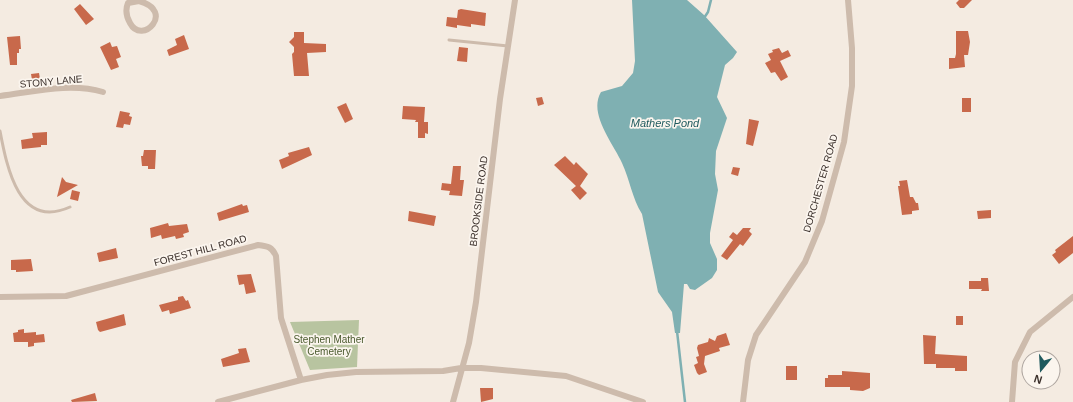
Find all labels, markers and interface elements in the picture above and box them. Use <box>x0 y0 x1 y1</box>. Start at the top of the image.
street label: STONY LANE <box>19 73 83 90</box>
water label: Mathers Pond <box>631 117 700 129</box>
street label: DORCHESTER ROAD <box>801 133 840 234</box>
street label: BROOKSIDE ROAD <box>467 155 490 247</box>
street label: FOREST HILL ROAD <box>153 233 248 268</box>
park label: Stephen Mather Cemetery <box>293 334 365 357</box>
north arrow <box>1021 350 1061 390</box>
text: N <box>1032 373 1044 386</box>

